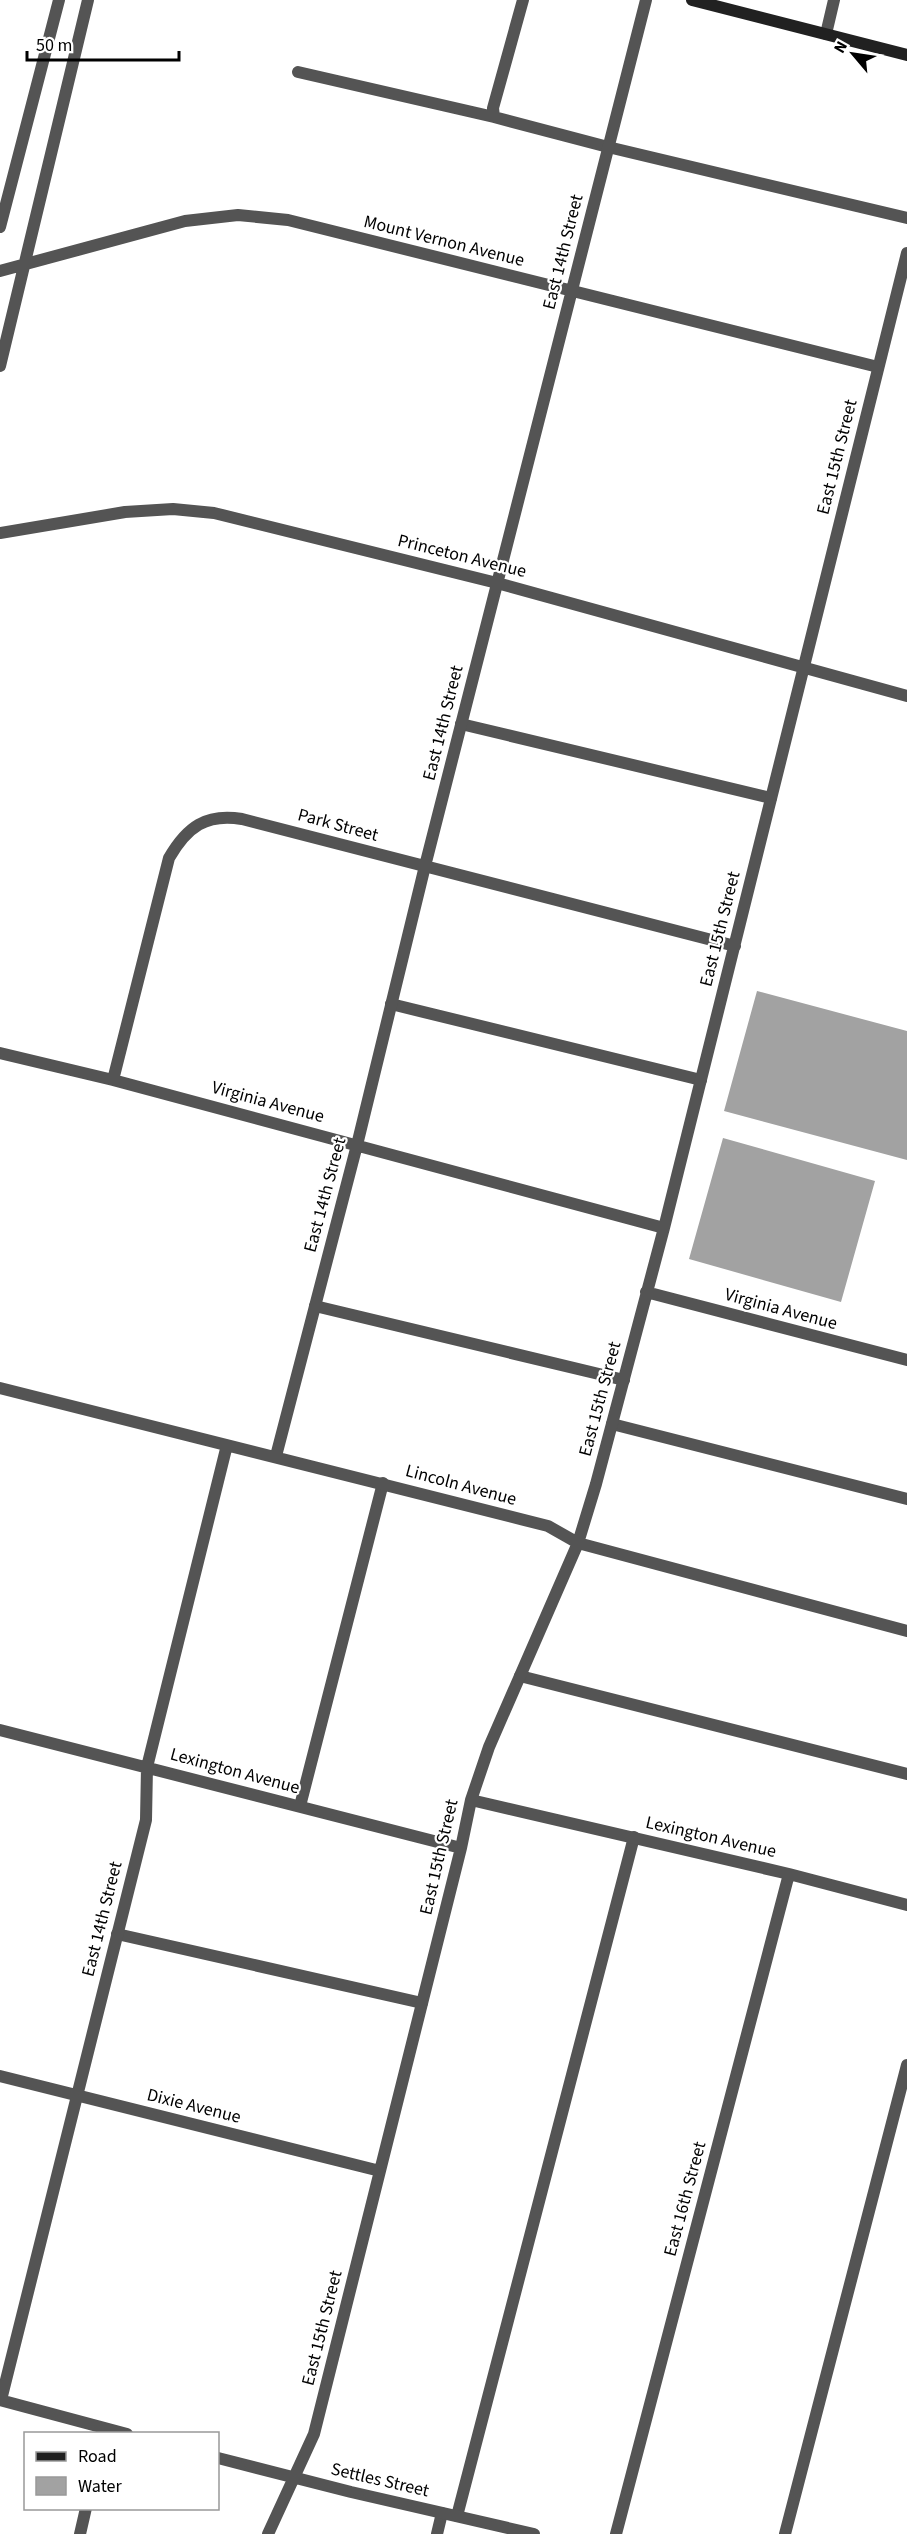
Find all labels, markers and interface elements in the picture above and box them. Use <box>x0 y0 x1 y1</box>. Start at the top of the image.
scale bar <box>27 24 178 62</box>
north arrow <box>823 24 883 84</box>
text: 50 m <box>36 33 72 58</box>
text: N <box>829 37 853 57</box>
street label: East 14th Street <box>537 192 589 312</box>
street label: Mount Vernon Avenue <box>361 209 527 273</box>
street label: East 15th Street <box>811 397 863 517</box>
street label: Princeton Avenue <box>395 528 529 584</box>
street label: East 14th Street <box>417 663 469 783</box>
street label: Park Street <box>295 802 381 848</box>
street label: East 15th Street <box>694 869 746 989</box>
street label: Virginia Avenue <box>209 1075 327 1129</box>
street label: East 14th Street <box>298 1135 352 1255</box>
street label: Virginia Avenue <box>722 1282 840 1336</box>
street label: East 15th Street <box>573 1339 627 1459</box>
street label: Lincoln Avenue <box>403 1458 519 1512</box>
street label: Lexington Avenue <box>167 1742 303 1800</box>
street label: East 15th Street <box>414 1797 464 1917</box>
street label: Lexington Avenue <box>643 1810 779 1864</box>
street label: East 14th Street <box>76 1859 128 1979</box>
street label: Dixie Avenue <box>144 2082 244 2130</box>
street label: East 16th Street <box>658 2139 712 2259</box>
street label: East 15th Street <box>296 2268 348 2388</box>
legend <box>24 2432 219 2510</box>
text: Road <box>78 2444 117 2469</box>
street label: Settles Street <box>329 2457 431 2503</box>
text: Water <box>78 2474 122 2499</box>

